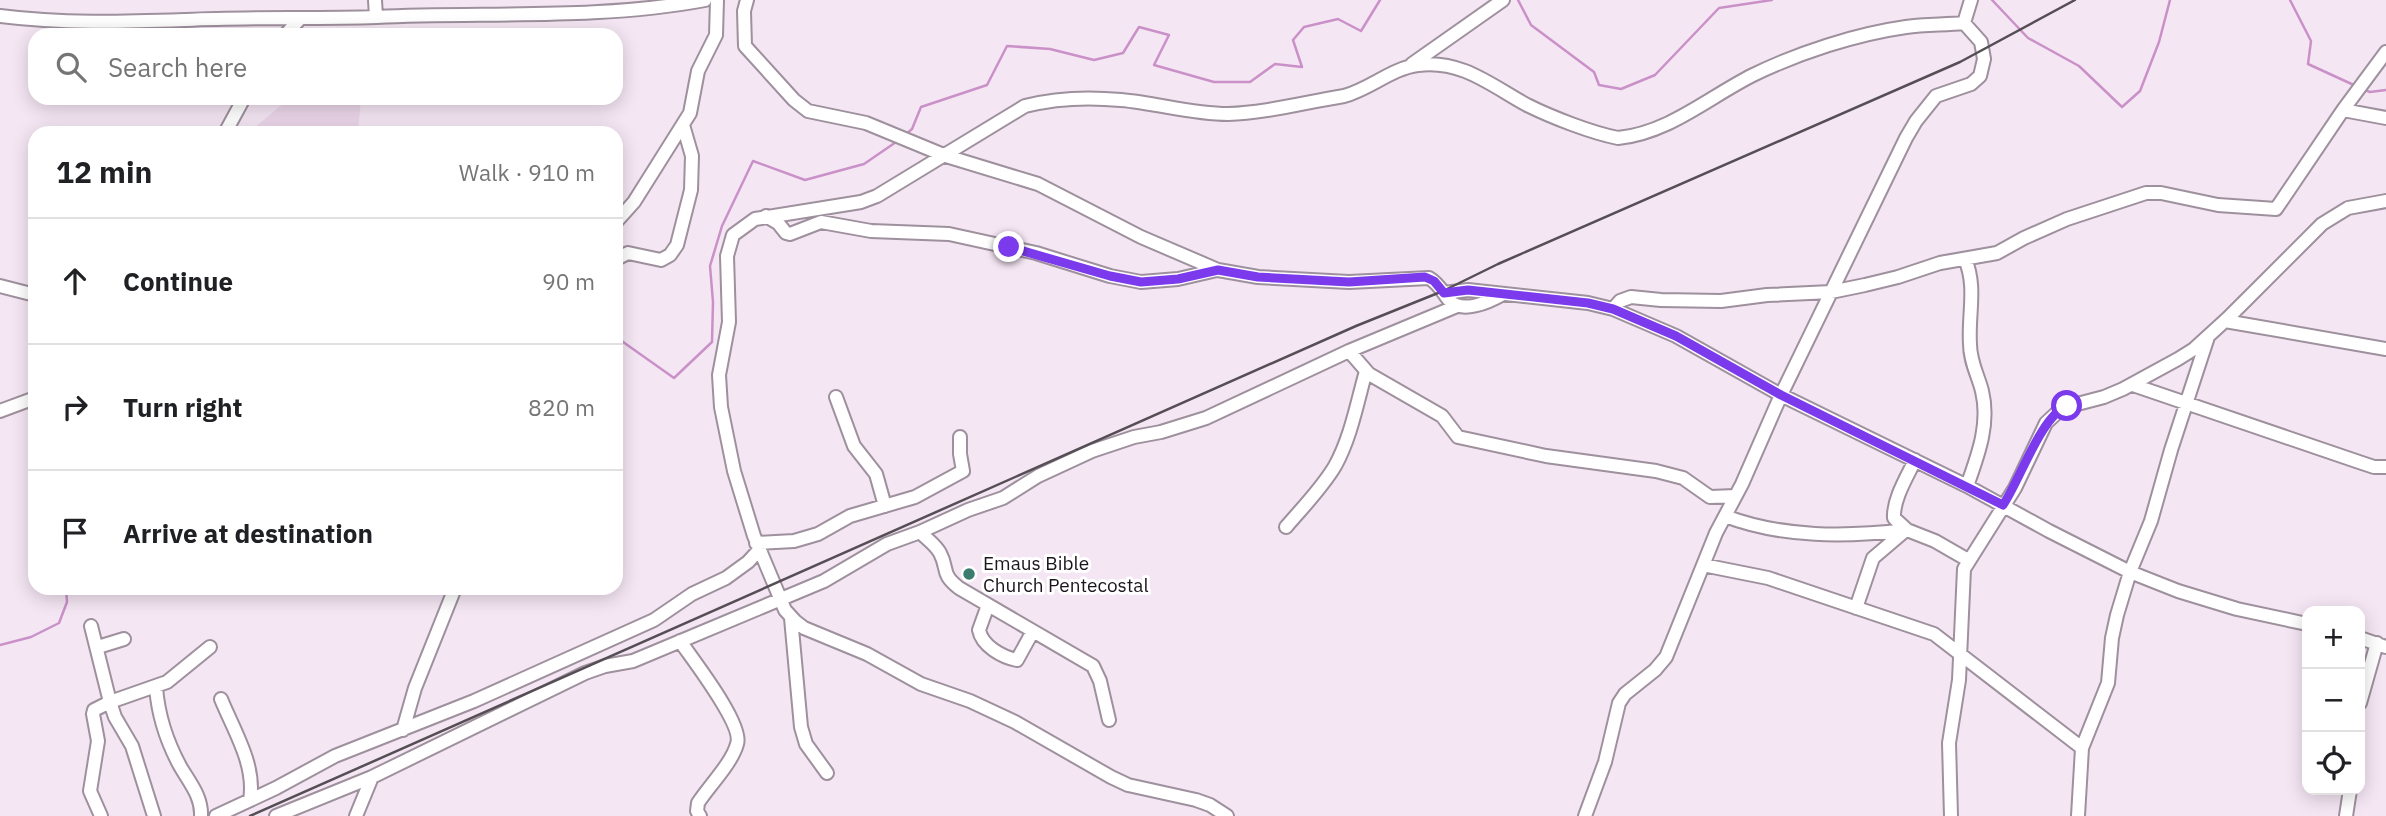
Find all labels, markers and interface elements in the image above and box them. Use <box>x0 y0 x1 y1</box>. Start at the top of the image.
search box <box>28 28 623 105</box>
icon: search <box>52 48 90 86</box>
text: Search here <box>108 50 247 84</box>
text: 12 min <box>56 152 152 191</box>
text: Walk · 910 m <box>459 157 595 187</box>
route end <box>993 231 1024 262</box>
icon: ahead <box>56 262 94 300</box>
text: Continue <box>123 264 233 298</box>
text: 90 m <box>542 266 595 296</box>
icon: right <box>56 388 94 426</box>
text: Turn right <box>123 390 242 424</box>
route start <box>2051 390 2082 421</box>
text: 820 m <box>528 392 595 422</box>
icon: arrive <box>56 514 94 552</box>
text: Arrive at destination <box>123 516 373 550</box>
place label: Emaus Bible Church Pentecostal <box>983 551 1149 597</box>
marker: Emaus Bible Church Pentecostal <box>961 566 977 582</box>
map controls <box>2302 606 2365 795</box>
button: + <box>2302 606 2365 669</box>
button: − <box>2302 669 2365 732</box>
button: locate <box>2302 732 2365 795</box>

